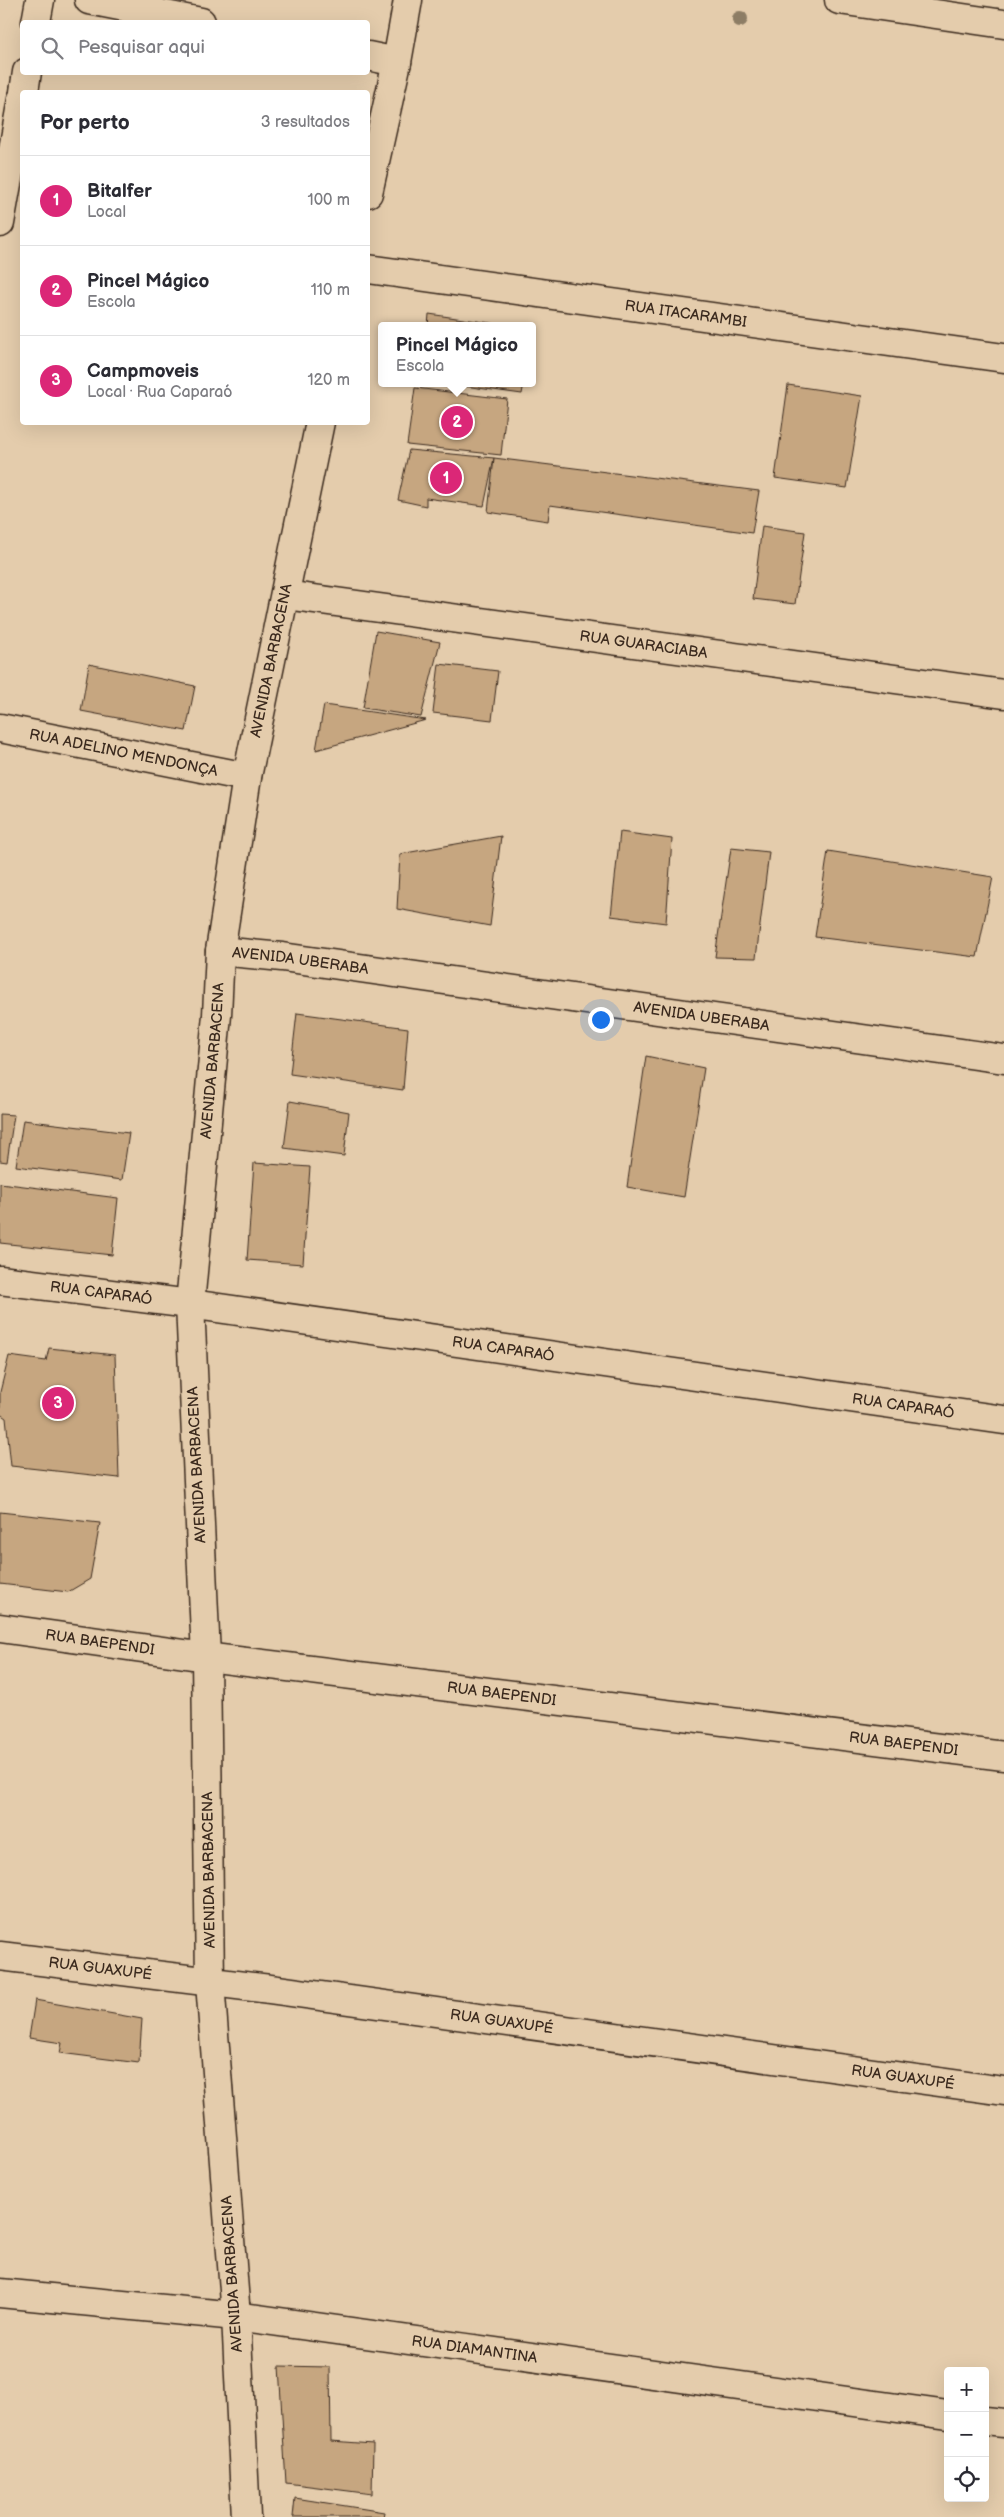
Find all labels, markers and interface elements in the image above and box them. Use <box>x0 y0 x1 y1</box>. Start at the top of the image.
search box <box>20 20 370 75</box>
icon: search <box>38 34 66 62</box>
text: Pesquisar aqui <box>78 36 205 59</box>
text: Por perto <box>40 110 130 135</box>
text: 3 resultados <box>261 113 350 132</box>
text: Bitalfer <box>87 180 152 203</box>
text: 1 <box>53 191 59 210</box>
text: 100 m <box>307 191 350 210</box>
text: Local <box>87 203 126 222</box>
text: Pincel Mágico <box>87 270 209 293</box>
text: 2 <box>51 281 61 300</box>
text: 110 m <box>311 281 350 300</box>
text: Escola <box>87 293 136 312</box>
street label: RUA ITACARAMBI <box>624 296 748 331</box>
popup <box>378 322 536 387</box>
text: Pincel Mágico <box>396 334 518 357</box>
text: Escola <box>396 357 444 376</box>
text: Campmoveis <box>87 360 199 383</box>
text: 3 <box>51 371 61 390</box>
text: 120 m <box>307 371 350 390</box>
text: Local · Rua Caparaó <box>87 383 232 402</box>
pin: 2 <box>441 403 473 441</box>
pin: 1 <box>430 459 462 497</box>
street label: AVENIDA BARBACENA <box>246 581 296 739</box>
street label: RUA GUARACIABA <box>578 626 710 663</box>
street label: RUA ADELINO MENDONÇA <box>28 725 220 781</box>
street label: AVENIDA UBERABA <box>231 943 371 979</box>
street label: AVENIDA BARBACENA <box>196 981 228 1140</box>
street label: AVENIDA UBERABA <box>632 997 772 1035</box>
your location <box>588 1007 614 1033</box>
street label: RUA CAPARAÓ <box>49 1277 153 1309</box>
street label: RUA CAPARAÓ <box>451 1332 556 1365</box>
pin: 3 <box>42 1384 74 1422</box>
street label: AVENIDA BARBACENA <box>183 1385 211 1544</box>
street label: RUA CAPARAÓ <box>851 1389 956 1422</box>
street label: RUA BAEPENDI <box>44 1625 156 1659</box>
street label: RUA BAEPENDI <box>446 1677 558 1710</box>
street label: RUA BAEPENDI <box>848 1727 960 1760</box>
street label: AVENIDA BARBACENA <box>198 1791 220 1949</box>
street label: RUA GUAXUPÉ <box>47 1953 153 1984</box>
street label: RUA GUAXUPÉ <box>449 2005 555 2038</box>
street label: RUA GUAXUPÉ <box>850 2060 956 2094</box>
street label: AVENIDA BARBACENA <box>217 2194 247 2353</box>
street label: RUA DIAMANTINA <box>410 2331 540 2367</box>
map controls <box>944 2367 989 2502</box>
button: + <box>944 2367 989 2412</box>
button: − <box>944 2412 989 2457</box>
button: locate <box>944 2457 989 2502</box>

